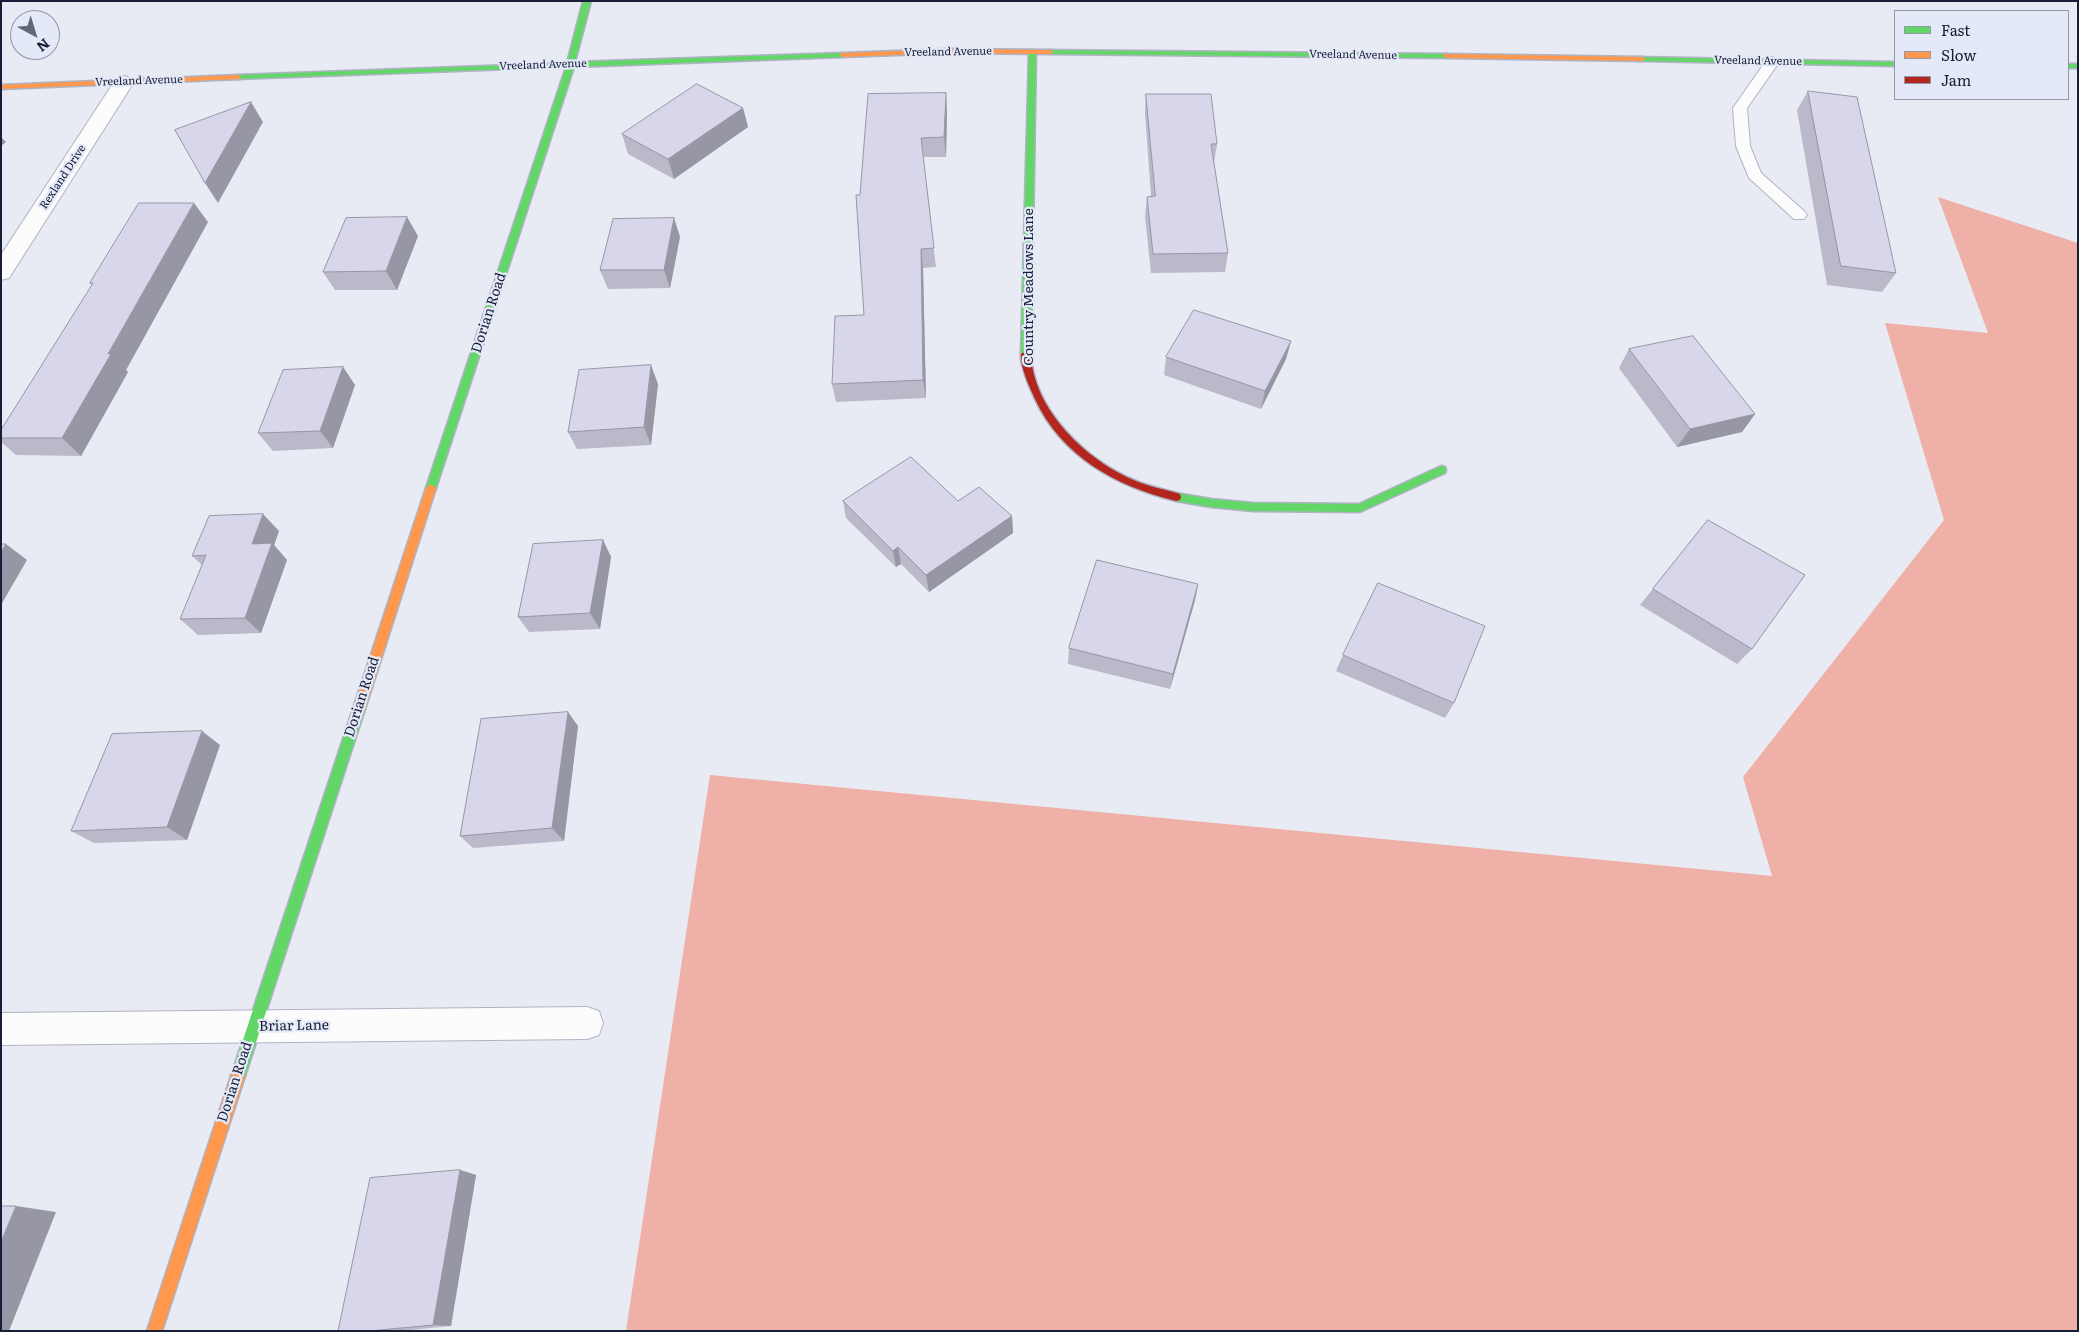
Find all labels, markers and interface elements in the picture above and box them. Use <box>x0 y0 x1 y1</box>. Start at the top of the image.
north arrow <box>10 10 60 60</box>
legend <box>1894 10 2069 100</box>
text: Fast <box>1941 18 1970 41</box>
text: N <box>33 34 55 57</box>
text: Slow <box>1941 43 1976 66</box>
street label: Vreeland Avenue <box>904 45 992 59</box>
street label: Vreeland Avenue <box>1309 48 1397 62</box>
street label: Vreeland Avenue <box>1714 54 1802 68</box>
street label: Vreeland Avenue <box>499 57 587 73</box>
text: Jam <box>1941 68 1971 91</box>
street label: Vreeland Avenue <box>95 73 183 89</box>
street label: Rexland Drive <box>37 142 89 212</box>
street label: Country Meadows Lane <box>1021 208 1037 366</box>
street label: Dorian Road <box>468 271 510 355</box>
street label: Dorian Road <box>341 655 383 739</box>
street label: Briar Lane <box>259 1017 329 1035</box>
street label: Dorian Road <box>214 1040 256 1124</box>

